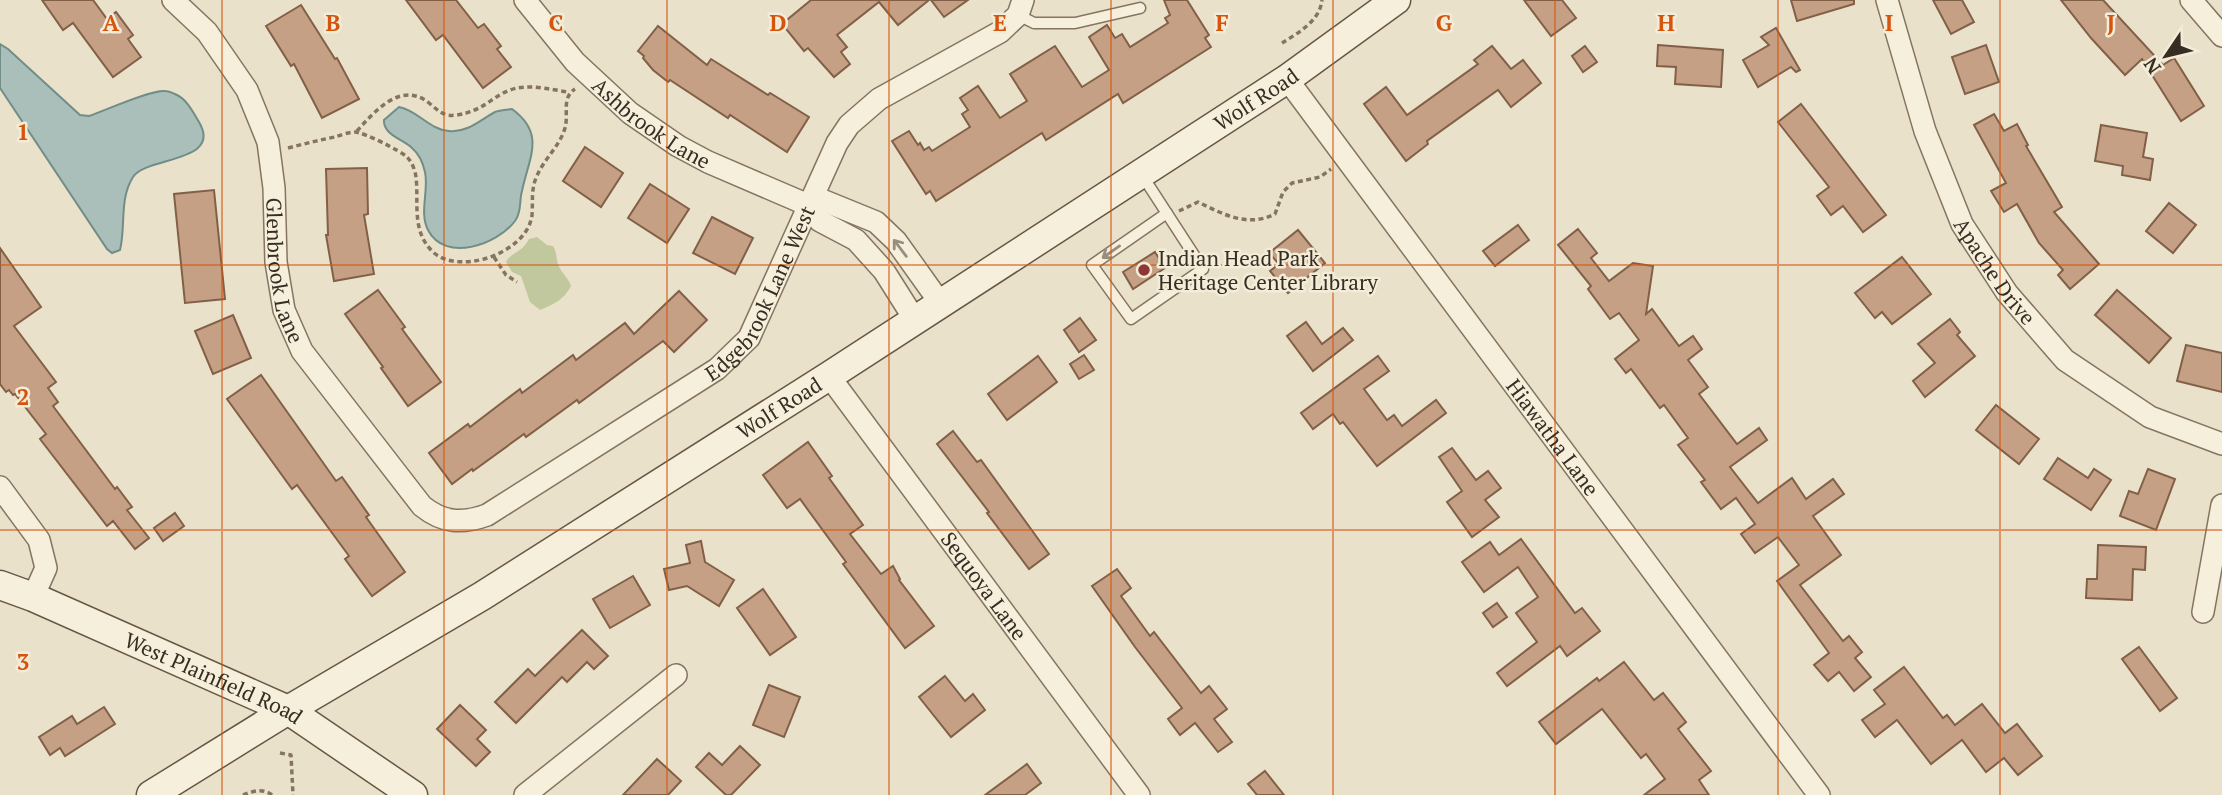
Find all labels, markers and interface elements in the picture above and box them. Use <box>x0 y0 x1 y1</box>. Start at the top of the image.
text: A <box>103 7 120 38</box>
text: B <box>326 7 341 38</box>
text: C <box>549 7 564 38</box>
text: D <box>770 7 787 38</box>
text: E <box>993 7 1007 38</box>
text: F <box>1215 7 1229 38</box>
text: G <box>1436 7 1453 38</box>
text: H <box>1657 7 1675 38</box>
text: I <box>1885 7 1893 38</box>
text: J <box>2107 7 2115 38</box>
north arrow <box>2131 21 2201 91</box>
text: N <box>2137 52 2166 79</box>
street label: Wolf Road <box>1208 61 1304 137</box>
street label: Ashbrook Lane <box>586 71 715 175</box>
text: 1 <box>17 116 30 147</box>
street label: Glenbrook Lane <box>260 197 311 347</box>
street label: Edgebrook Lane West <box>699 201 821 387</box>
street label: Apache Drive <box>1948 212 2042 331</box>
one-way arrow <box>893 240 908 258</box>
place label: Indian Head Park Heritage Center Library <box>1158 244 1378 296</box>
one-way arrow <box>1102 245 1121 259</box>
marker: Indian Head Park Heritage Center Library <box>1136 262 1152 278</box>
street label: Wolf Road <box>731 370 827 445</box>
street label: Hiawatha Lane <box>1500 373 1606 501</box>
text: 2 <box>17 381 30 412</box>
street label: Sequoya Lane <box>935 526 1034 646</box>
street label: West Plainfield Road <box>120 625 309 730</box>
text: 3 <box>17 646 30 677</box>

